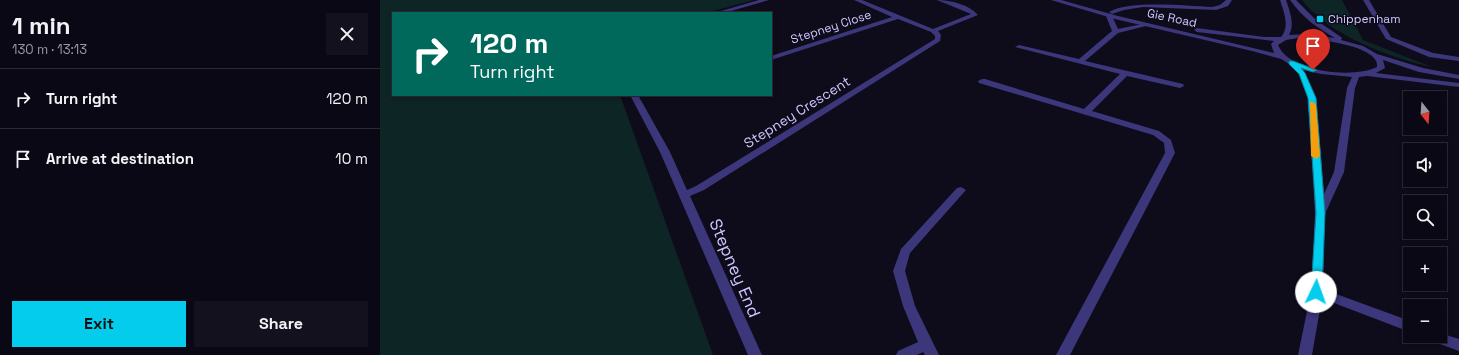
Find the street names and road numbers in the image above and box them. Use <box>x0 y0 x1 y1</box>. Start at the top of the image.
street label: Gie Road <box>1146 5 1198 31</box>
street label: Stepney Close <box>789 6 873 48</box>
street label: Stepney Crescent <box>740 72 854 152</box>
street label: Stepney End <box>704 215 766 321</box>

